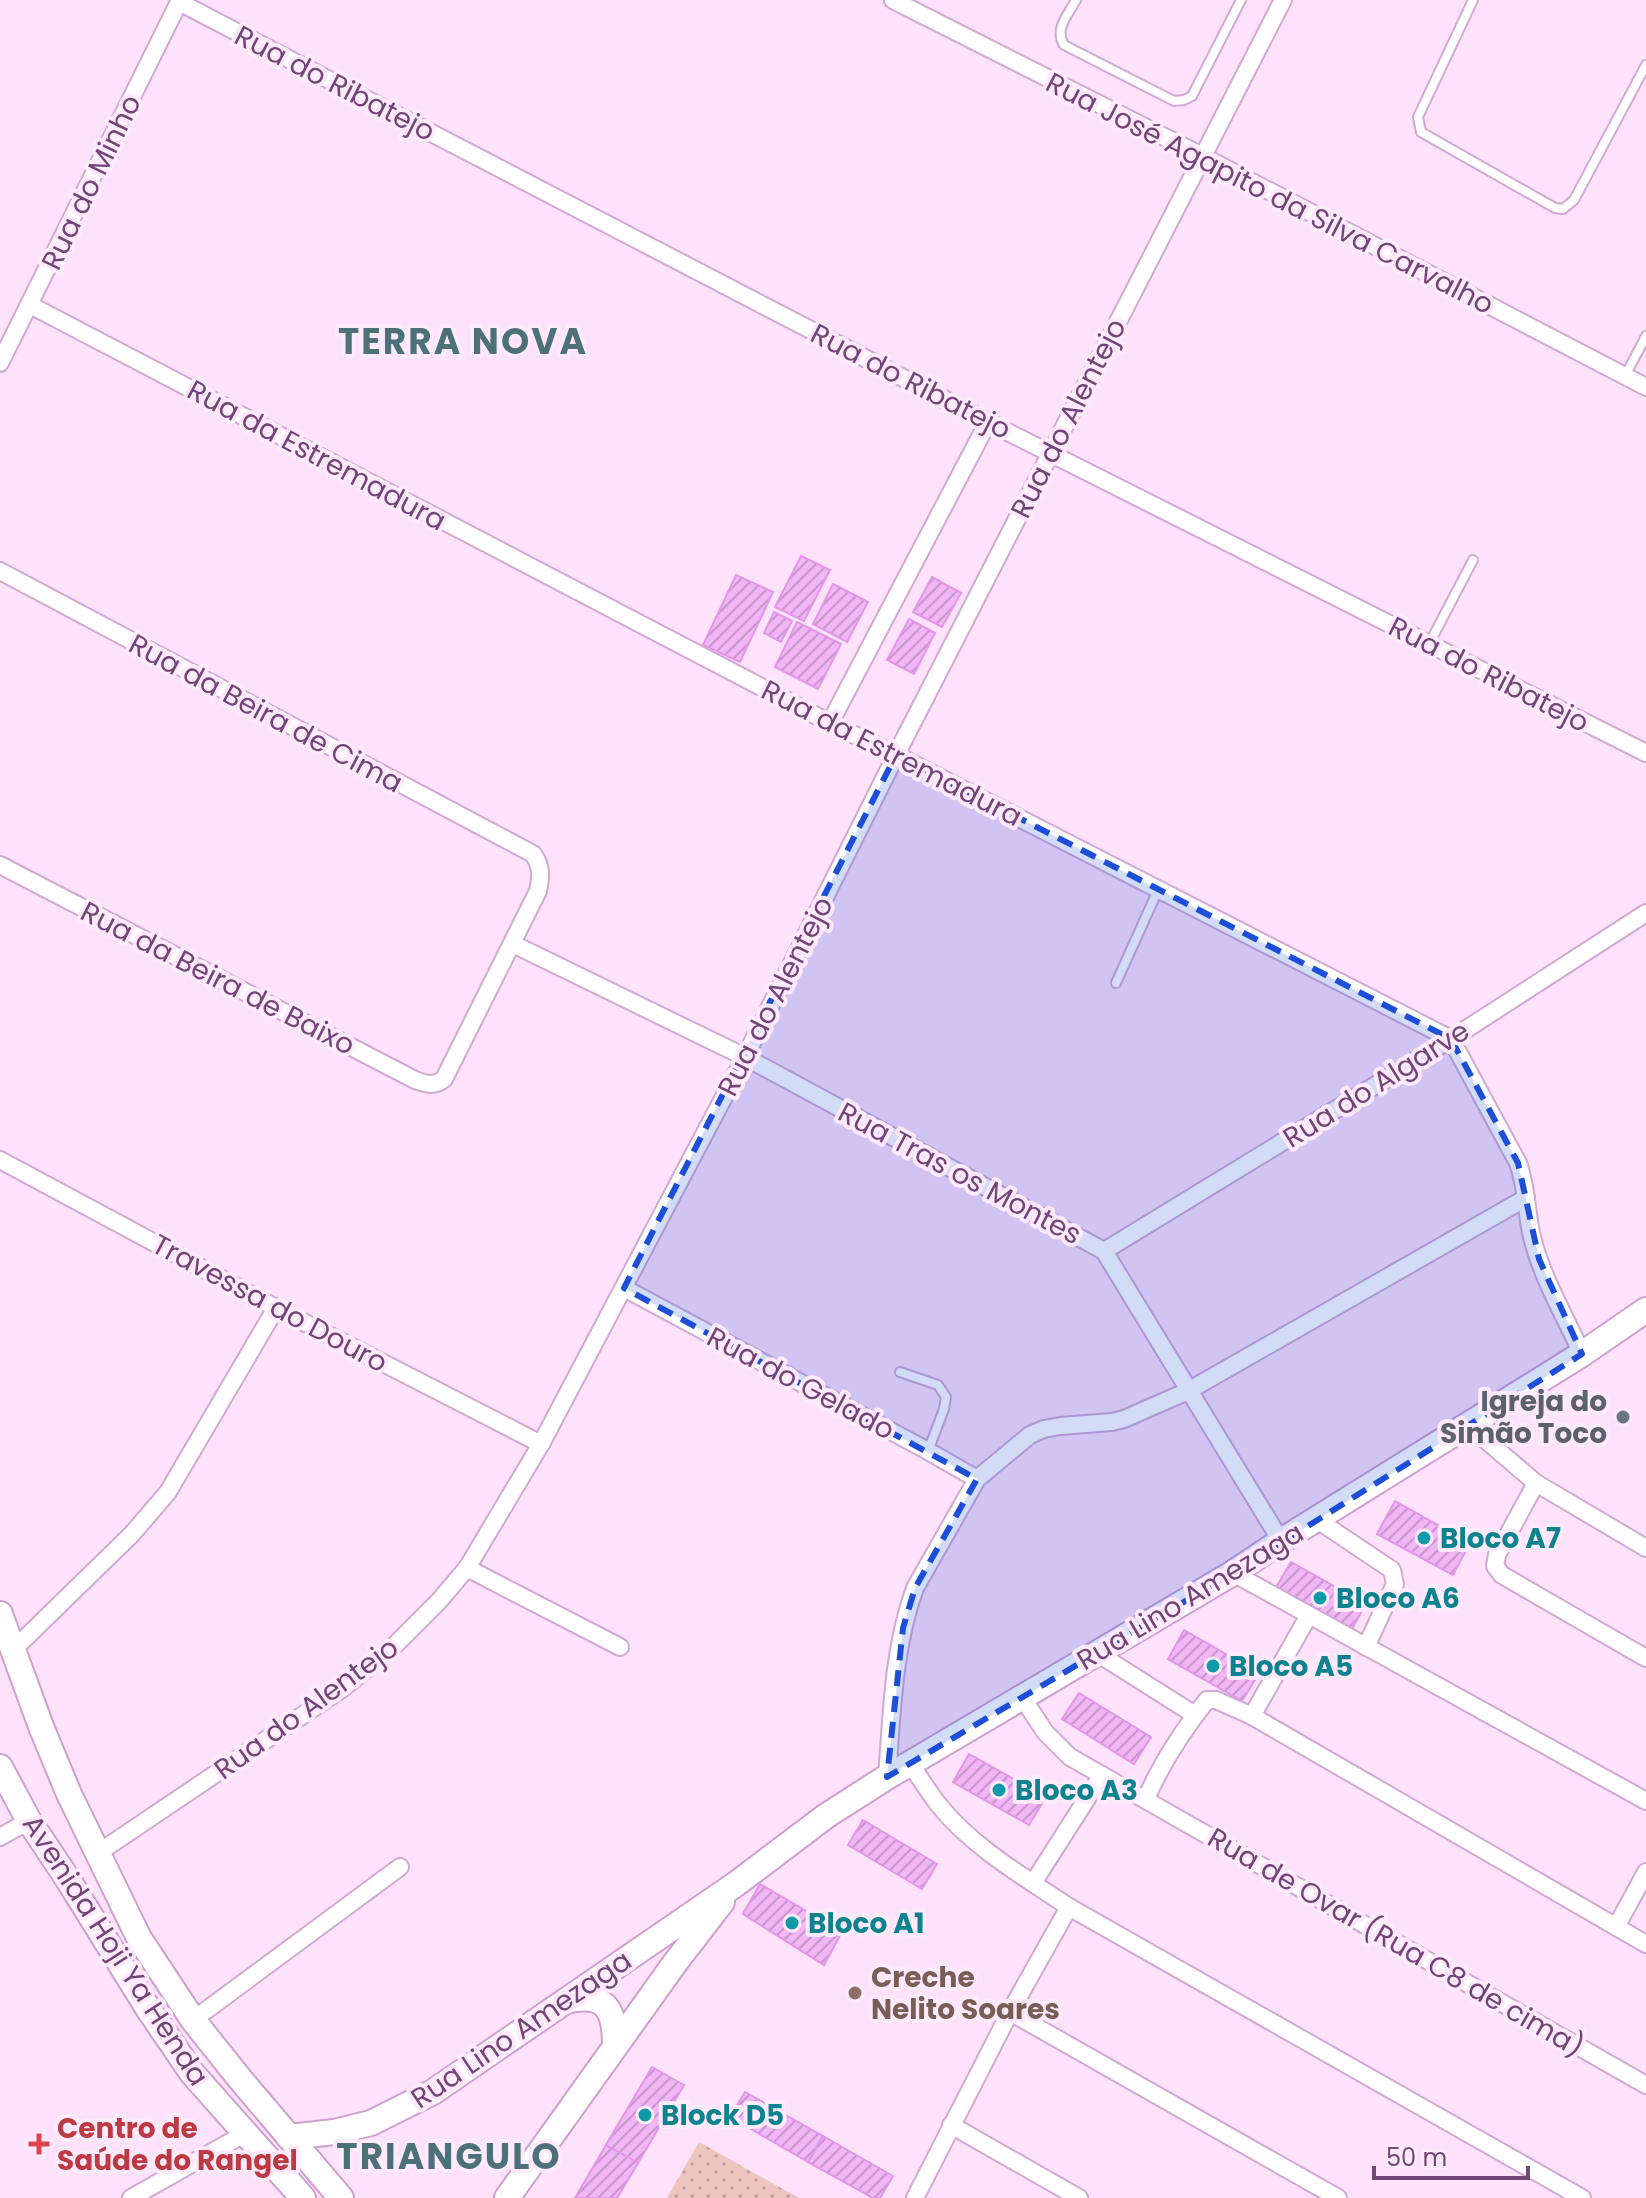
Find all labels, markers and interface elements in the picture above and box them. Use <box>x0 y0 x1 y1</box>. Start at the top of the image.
street label: Rua do Ribatejo <box>228 16 442 151</box>
street label: Rua José Agapito da Silva Carvalho <box>1039 63 1500 324</box>
street label: Rua do Minho <box>32 88 151 276</box>
street label: Rua do Alentejo <box>1001 312 1136 525</box>
street label: Rua do Ribatejo <box>804 314 1018 449</box>
district label: TERRA NOVA <box>338 316 588 367</box>
street label: Rua da Estremadura <box>181 371 453 540</box>
street label: Rua do Ribatejo <box>1382 607 1596 742</box>
street label: Rua da Beira de Cima <box>122 625 410 802</box>
street label: Rua da Estremadura <box>755 671 1029 836</box>
street label: Rua do Alentejo <box>708 890 843 1103</box>
street label: Rua da Beira de Baixo <box>74 892 362 1065</box>
street label: Rua do Algarve <box>1276 1012 1477 1157</box>
street label: Rua Tras os Montes <box>831 1093 1088 1254</box>
street label: Travessa do Douro <box>145 1225 394 1382</box>
street label: Rua do Gelado <box>700 1318 902 1449</box>
place label: Igreja do Simão Toco <box>1440 1382 1607 1453</box>
marker: Igreja do Simão Toco <box>1614 1408 1632 1426</box>
street label: Rua Lino Amezaga <box>1070 1513 1311 1680</box>
place label: Bloco A7 <box>1440 1519 1561 1558</box>
marker: Bloco A7 <box>1415 1529 1433 1547</box>
place label: Bloco A6 <box>1336 1579 1460 1618</box>
marker: Bloco A6 <box>1311 1589 1329 1607</box>
street label: Rua do Alentejo <box>206 1628 406 1789</box>
place label: Bloco A5 <box>1229 1647 1353 1686</box>
marker: Bloco A5 <box>1204 1657 1222 1675</box>
place label: Bloco A3 <box>1015 1771 1138 1810</box>
marker: Bloco A3 <box>990 1781 1008 1799</box>
street label: Avenida Hoji Ya Henda <box>13 1807 218 2093</box>
street label: Rua de Ovar (Rua C8 de cima) <box>1200 1818 1591 2066</box>
place label: Bloco A1 <box>808 1904 924 1943</box>
marker: Bloco A1 <box>783 1914 801 1932</box>
street label: Rua Lino Amezaga <box>403 1941 639 2118</box>
place label: Creche Nelito Soares <box>871 1958 1060 2029</box>
marker: Creche Nelito Soares <box>846 1984 864 2002</box>
place label: Block D5 <box>661 2096 784 2135</box>
marker: Block D5 <box>636 2106 654 2124</box>
place label: Centro de Saúde do Rangel <box>57 2109 298 2180</box>
scale bar <box>1374 2130 1528 2180</box>
district label: TRIANGULO <box>336 2131 562 2182</box>
marker: Centro de Saúde do Rangel <box>28 2133 50 2155</box>
text: 50 m <box>1386 2141 1447 2174</box>

